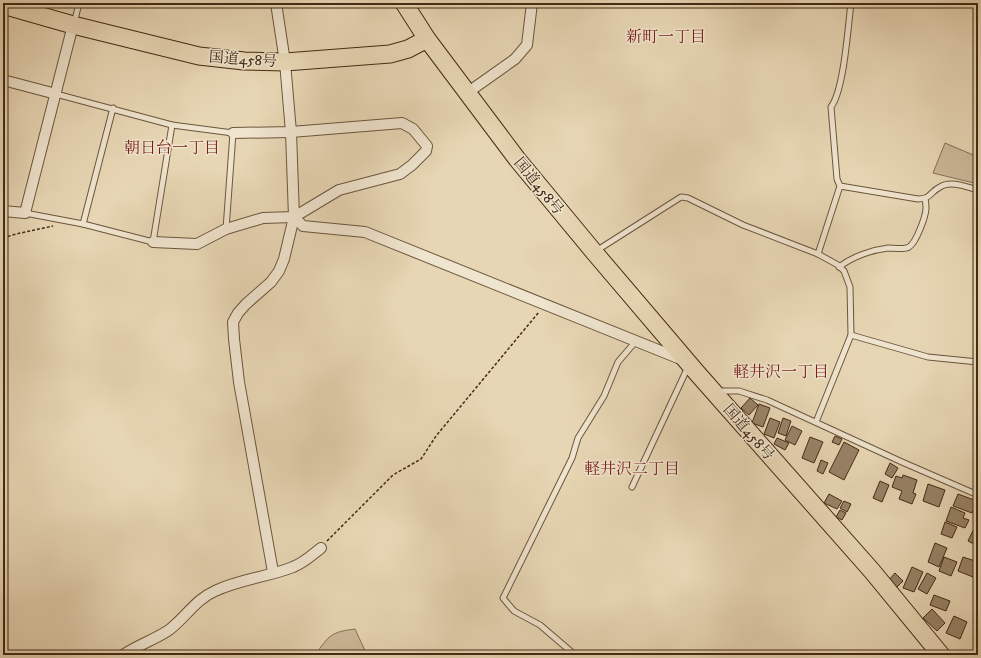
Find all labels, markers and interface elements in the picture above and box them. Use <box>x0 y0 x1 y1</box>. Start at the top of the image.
district label: 新町一丁目 <box>626 27 706 47</box>
street label: 国道458号 <box>208 48 278 71</box>
district label: 朝日台一丁目 <box>124 138 220 158</box>
street label: 国道458号 <box>510 154 568 219</box>
district label: 軽井沢一丁目 <box>733 362 829 382</box>
street label: 国道458号 <box>719 400 778 464</box>
district label: 軽井沢二丁目 <box>584 459 680 479</box>

